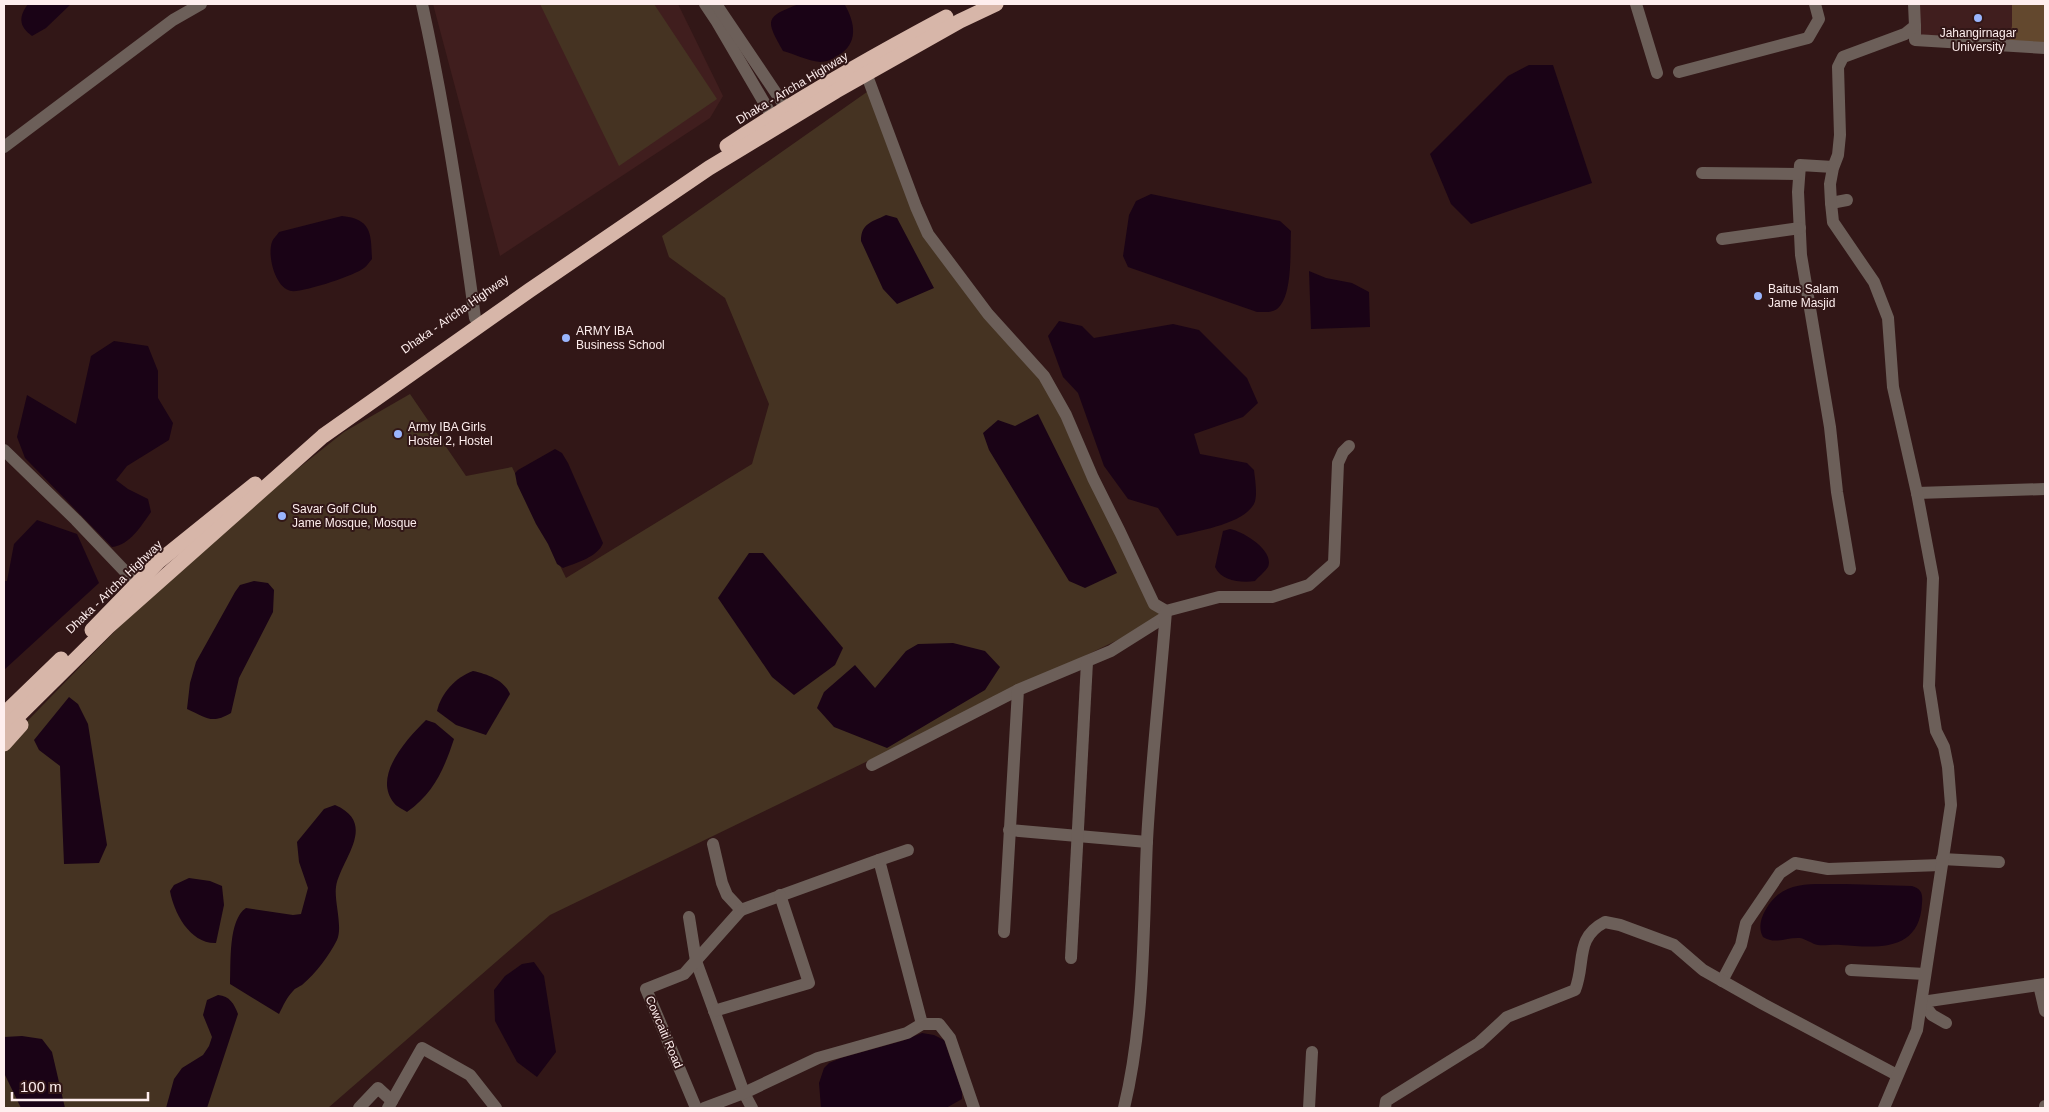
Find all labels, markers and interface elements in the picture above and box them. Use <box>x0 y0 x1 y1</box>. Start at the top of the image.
marker: Jahangirnagar University <box>1972 12 1984 24</box>
place label: Jahangirnagar University <box>1940 26 2016 54</box>
street label: Dhaka - Aricha Highway <box>734 49 850 127</box>
street label: Dhaka - Aricha Highway <box>399 272 511 356</box>
place label: Baitus Salam Jame Masjid <box>1768 282 1839 310</box>
marker: Baitus Salam Jame Masjid <box>1752 290 1764 302</box>
place label: ARMY IBA Business School <box>576 324 665 352</box>
marker: ARMY IBA Business School <box>560 332 572 344</box>
place label: Army IBA Girls Hostel 2, Hostel <box>408 420 493 448</box>
marker: Army IBA Girls Hostel 2, Hostel <box>392 428 404 440</box>
place label: Savar Golf Club Jame Mosque, Mosque <box>292 502 417 530</box>
marker: Savar Golf Club Jame Mosque, Mosque <box>276 510 288 522</box>
street label: Dhaka - Aricha Highway <box>63 537 165 637</box>
street label: Cowcaiti Road <box>642 994 686 1070</box>
scale bar <box>12 1070 149 1102</box>
text: 100 m <box>20 1078 62 1095</box>

